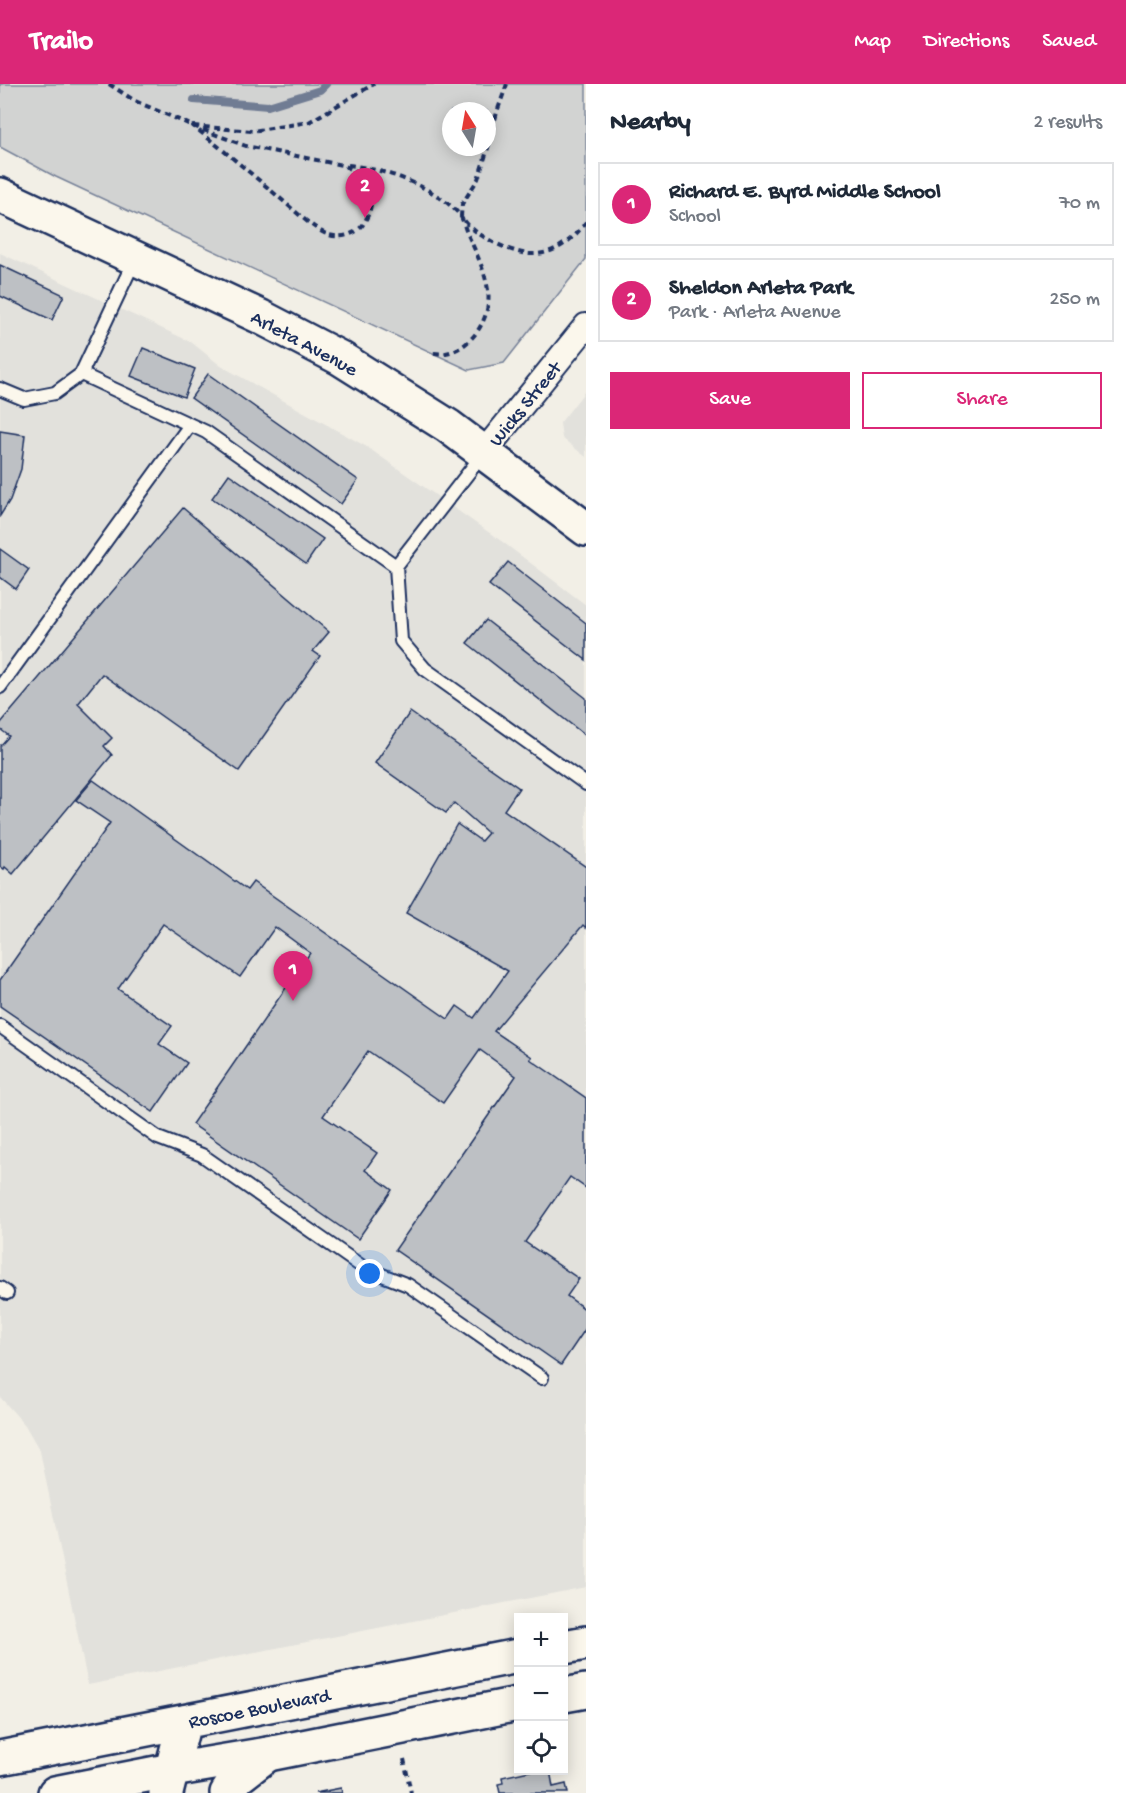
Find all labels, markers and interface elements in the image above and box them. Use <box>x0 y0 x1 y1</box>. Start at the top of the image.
text: Trailo <box>30 26 93 59</box>
text: Map <box>854 30 891 55</box>
text: Directions <box>924 30 1009 55</box>
text: Saved <box>1042 30 1096 55</box>
north arrow <box>442 102 496 156</box>
text: Nearby <box>610 108 691 139</box>
text: 2 results <box>1033 112 1102 135</box>
pin: 2 <box>346 168 385 218</box>
text: Richard E. Byrd Middle School <box>669 180 941 206</box>
text: 1 <box>627 193 636 216</box>
text: 70 m <box>1059 193 1100 216</box>
text: School <box>669 206 721 229</box>
text: Sheldon Arleta Park <box>669 276 853 302</box>
text: 2 <box>627 289 636 312</box>
text: 250 m <box>1049 289 1100 312</box>
text: Park · Arleta Avenue <box>669 302 841 325</box>
street label: Arleta Avenue <box>246 307 361 383</box>
street label: Wicks Street <box>486 357 569 452</box>
button: Save <box>610 372 850 429</box>
button: Share <box>862 372 1102 429</box>
pin: 1 <box>274 952 312 1001</box>
your location <box>355 1259 384 1288</box>
map controls <box>514 1613 568 1775</box>
button: + <box>514 1613 568 1667</box>
button: − <box>514 1667 568 1721</box>
street label: Roscoe Boulevard <box>187 1685 335 1735</box>
button: locate <box>514 1721 568 1775</box>

